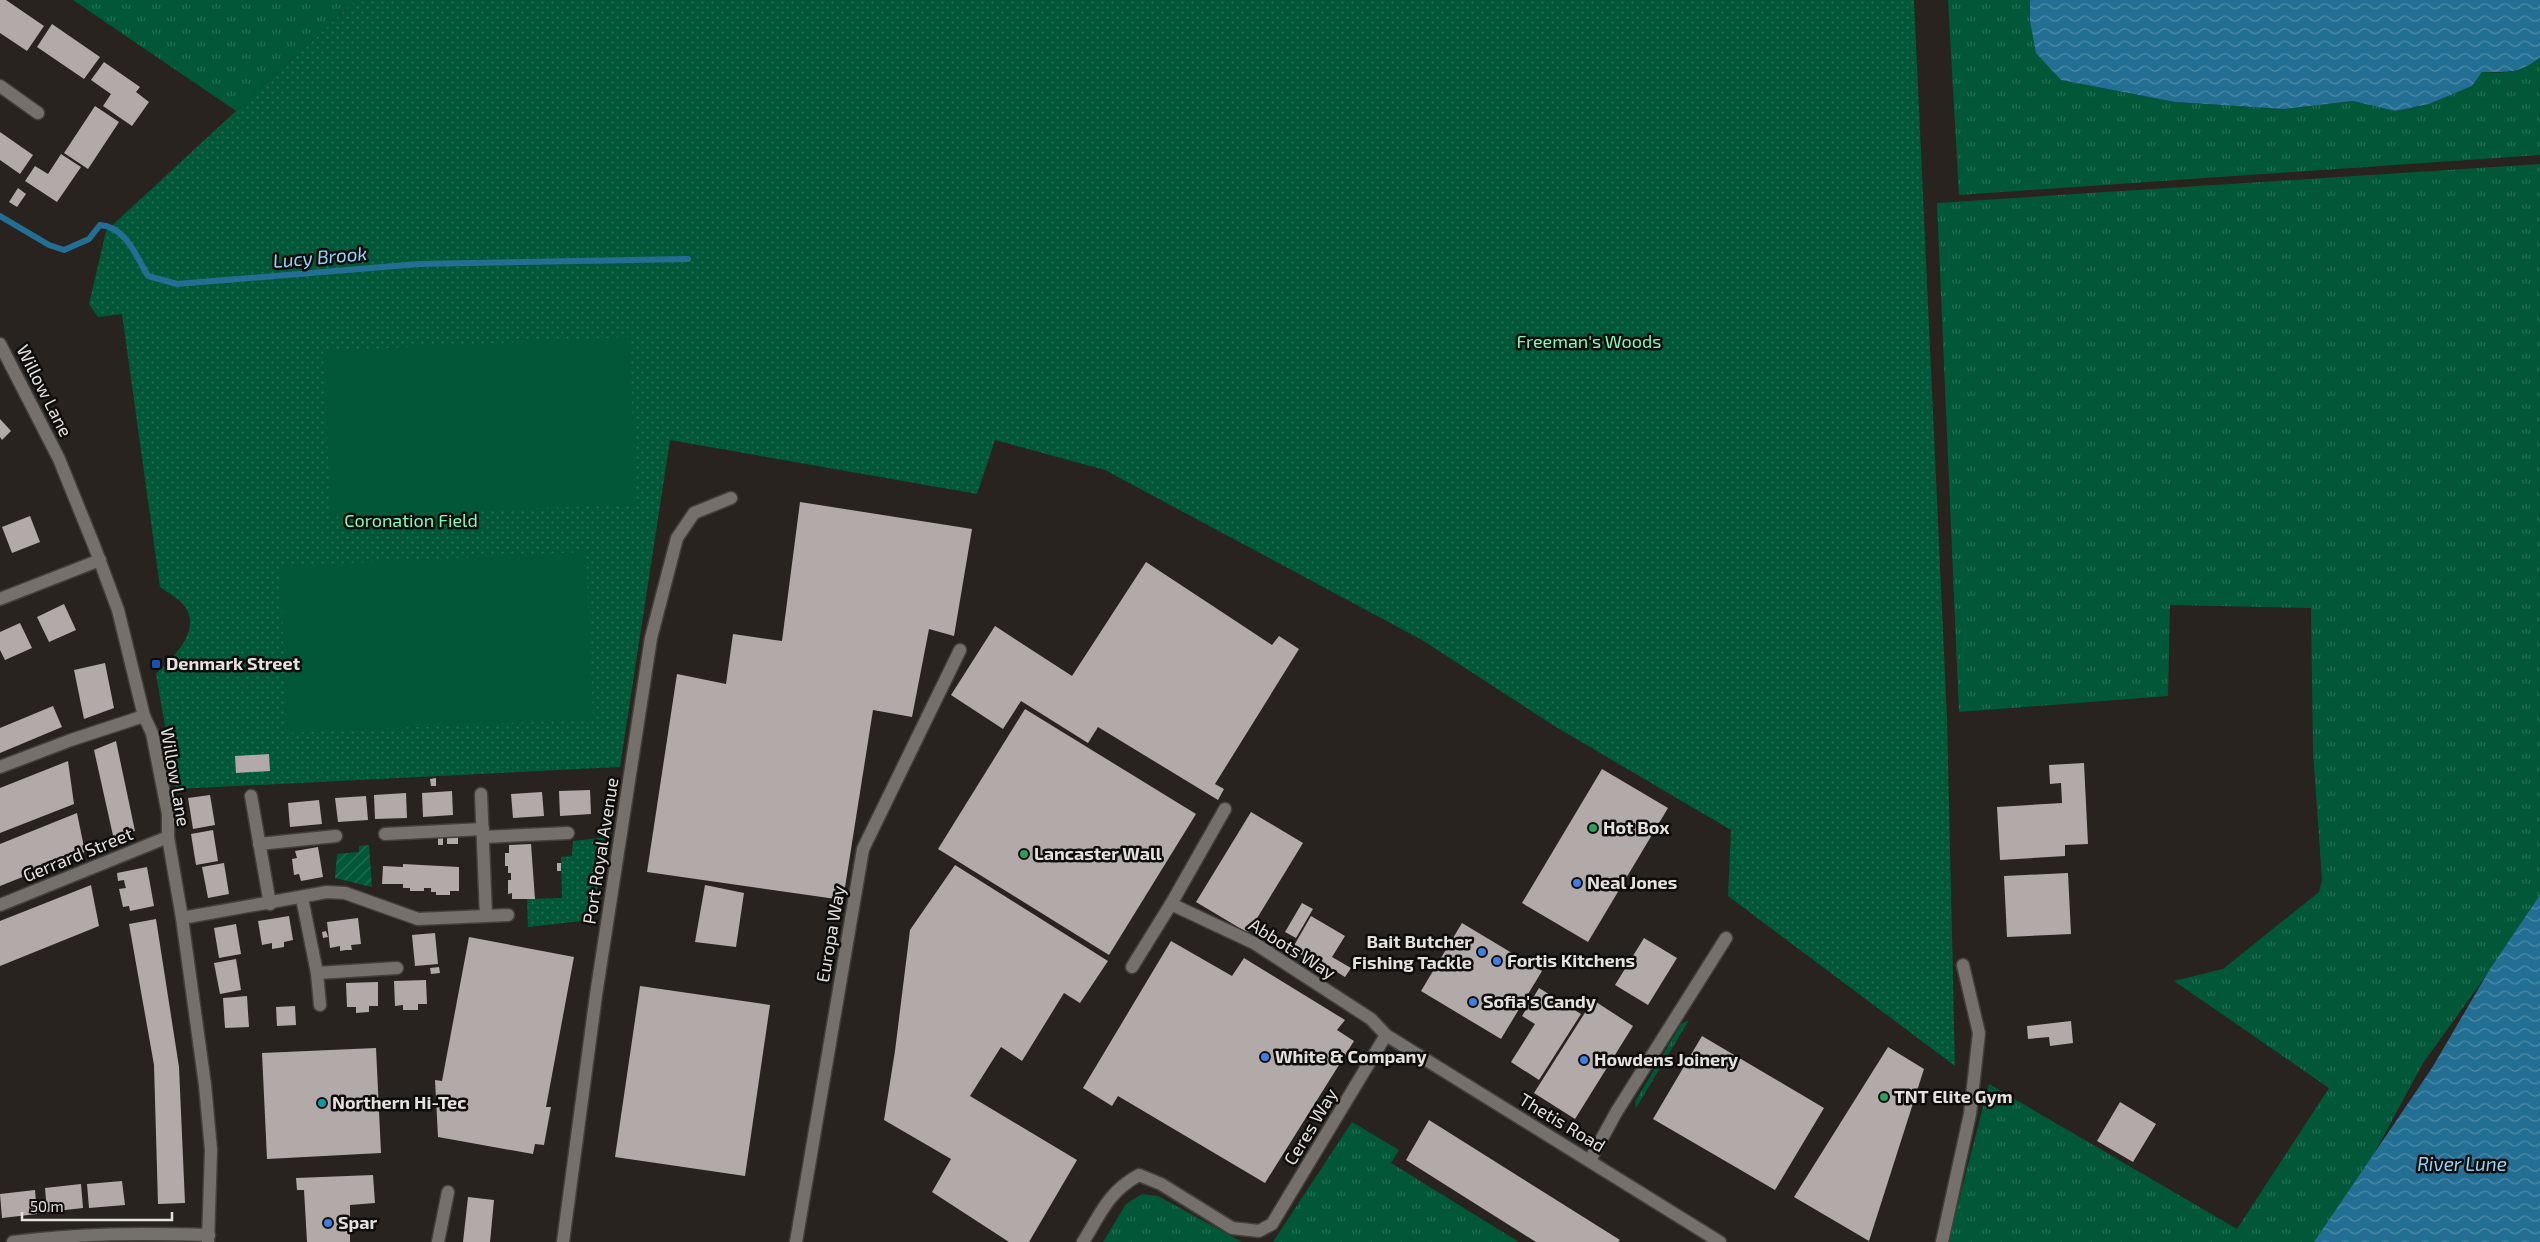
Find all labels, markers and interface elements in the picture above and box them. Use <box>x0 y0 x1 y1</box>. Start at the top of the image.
water label: Lucy Brook <box>272 241 368 273</box>
park label: Freeman's Woods <box>1517 330 1661 352</box>
street label: Willow Lane <box>12 341 77 440</box>
park label: Coronation Field <box>344 509 478 531</box>
place label: Denmark Street <box>166 652 301 674</box>
marker: Denmark Street <box>150 658 162 670</box>
street label: Willow Lane <box>156 726 196 828</box>
street label: Port Royal Avenue <box>578 776 622 926</box>
place label: Hot Box <box>1603 816 1670 838</box>
street label: Gerrard Street <box>19 822 136 886</box>
marker: Hot Box <box>1587 822 1599 834</box>
place label: Lancaster Wall <box>1034 842 1162 864</box>
marker: Lancaster Wall <box>1018 848 1030 860</box>
place label: Neal Jones <box>1587 871 1677 893</box>
marker: Neal Jones <box>1571 877 1583 889</box>
street label: Europa Way <box>811 883 849 984</box>
street label: Abbots Way <box>1245 913 1340 984</box>
place label: Bait Butcher Fishing Tackle <box>1352 930 1472 973</box>
marker: Bait Butcher Fishing Tackle <box>1476 946 1488 958</box>
place label: Fortis Kitchens <box>1507 949 1635 971</box>
marker: Fortis Kitchens <box>1491 955 1503 967</box>
place label: Sofia's Candy <box>1483 990 1597 1012</box>
marker: Sofia's Candy <box>1467 996 1479 1008</box>
place label: White & Company <box>1275 1045 1427 1067</box>
place label: Howdens Joinery <box>1594 1048 1739 1070</box>
marker: White & Company <box>1259 1051 1271 1063</box>
marker: Howdens Joinery <box>1578 1054 1590 1066</box>
street label: Ceres Way <box>1279 1084 1342 1169</box>
place label: TNT Elite Gym <box>1894 1085 2013 1107</box>
street label: Thetis Road <box>1515 1088 1610 1156</box>
place label: Northern Hi-Tec <box>332 1091 466 1113</box>
marker: TNT Elite Gym <box>1878 1091 1890 1103</box>
marker: Northern Hi-Tec <box>316 1097 328 1109</box>
water label: River Lune <box>2417 1152 2507 1175</box>
scale bar <box>22 1190 172 1222</box>
text: 50 m <box>30 1197 64 1215</box>
place label: Spar <box>338 1211 378 1233</box>
marker: Spar <box>322 1217 334 1229</box>

